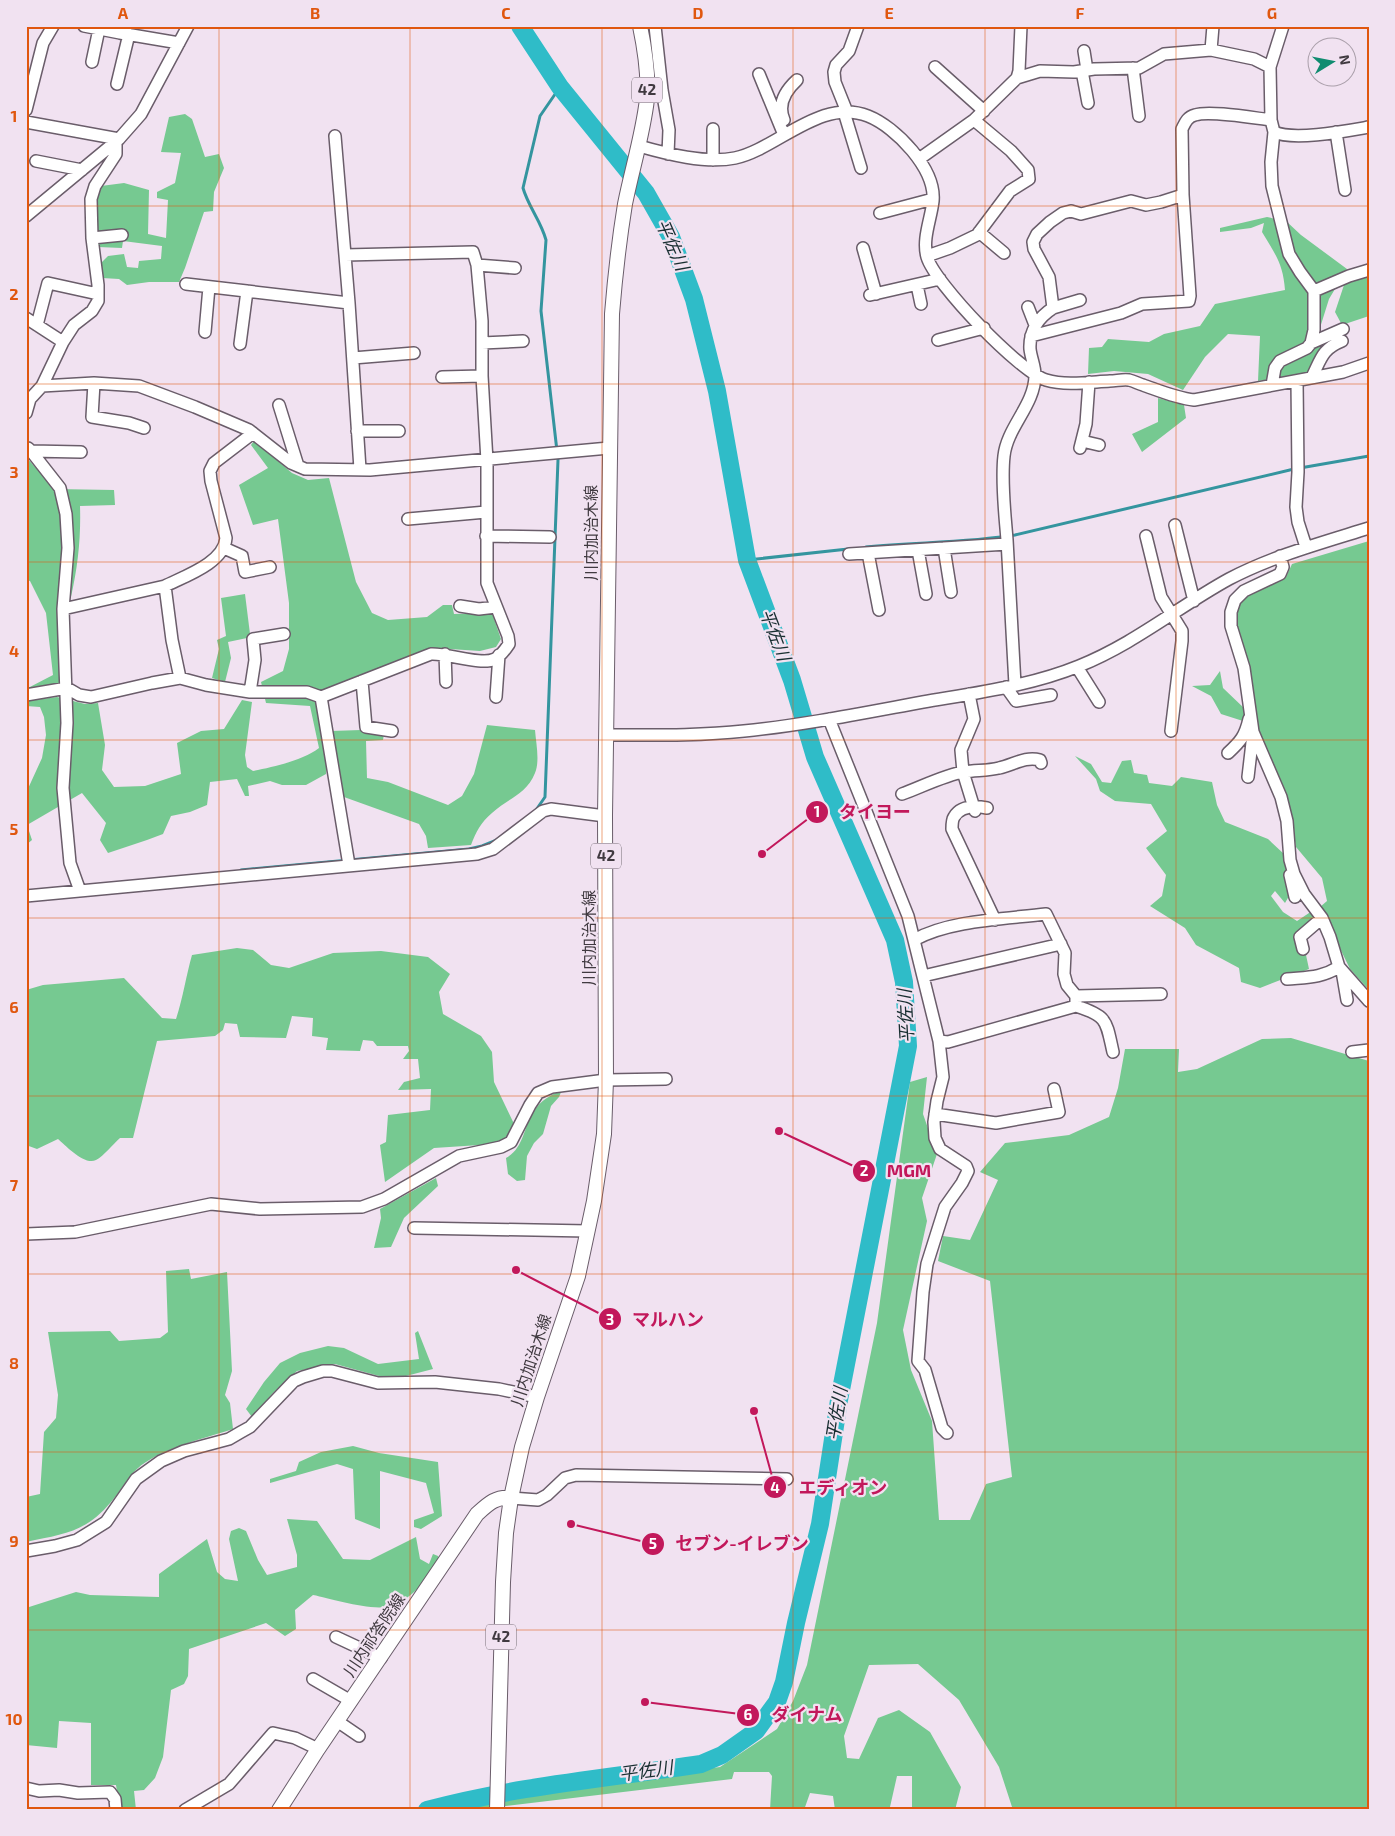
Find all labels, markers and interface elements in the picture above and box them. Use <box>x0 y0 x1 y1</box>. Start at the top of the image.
text: A <box>118 3 129 22</box>
text: B <box>310 3 320 22</box>
text: C <box>501 3 511 22</box>
text: D <box>693 3 704 22</box>
text: E <box>884 3 894 22</box>
text: F <box>1076 3 1085 22</box>
text: G <box>1267 3 1277 22</box>
north arrow <box>1308 38 1358 88</box>
text: N <box>1336 53 1355 66</box>
road number: 42 <box>632 78 662 102</box>
text: 1 <box>11 106 17 125</box>
water label: 平佐川 <box>652 215 695 276</box>
text: 2 <box>9 284 19 303</box>
text: 3 <box>9 462 19 481</box>
street label: 川内加治木線 <box>581 485 600 581</box>
water label: 平佐川 <box>756 605 797 666</box>
text: 4 <box>9 641 19 660</box>
callout: タイヨー <box>804 795 921 828</box>
text: タイヨー <box>839 800 911 822</box>
text: 1 <box>814 802 820 820</box>
text: 5 <box>10 819 19 838</box>
road number: 42 <box>591 844 621 868</box>
street label: 川内加治木線 <box>579 890 598 986</box>
water label: 平佐川 <box>892 987 917 1044</box>
text: 6 <box>9 997 19 1016</box>
callout: MGM <box>852 1155 941 1188</box>
text: MGM <box>887 1159 931 1181</box>
text: 2 <box>860 1161 869 1179</box>
text: 7 <box>10 1175 19 1194</box>
callout: マルハン <box>597 1303 714 1336</box>
text: マルハン <box>632 1308 704 1330</box>
text: 3 <box>606 1310 614 1328</box>
street label: 川内加治木線 <box>507 1311 554 1408</box>
text: 8 <box>9 1353 19 1372</box>
water label: 平佐川 <box>821 1383 851 1442</box>
callout: エディオン <box>763 1471 898 1504</box>
text: エディオン <box>799 1476 887 1498</box>
text: 4 <box>770 1478 780 1496</box>
callout: セブン-イレブン <box>640 1527 819 1560</box>
text: 9 <box>9 1531 19 1550</box>
text: セブン-イレブン <box>675 1532 809 1554</box>
text: 5 <box>649 1534 657 1552</box>
street label: 川内祁答院線 <box>339 1590 408 1680</box>
road number: 42 <box>486 1624 516 1650</box>
callout: ダイナム <box>736 1698 853 1731</box>
text: ダイナム <box>771 1703 843 1725</box>
text: 6 <box>744 1705 753 1723</box>
text: 10 <box>5 1709 23 1728</box>
water label: 平佐川 <box>618 1755 676 1785</box>

